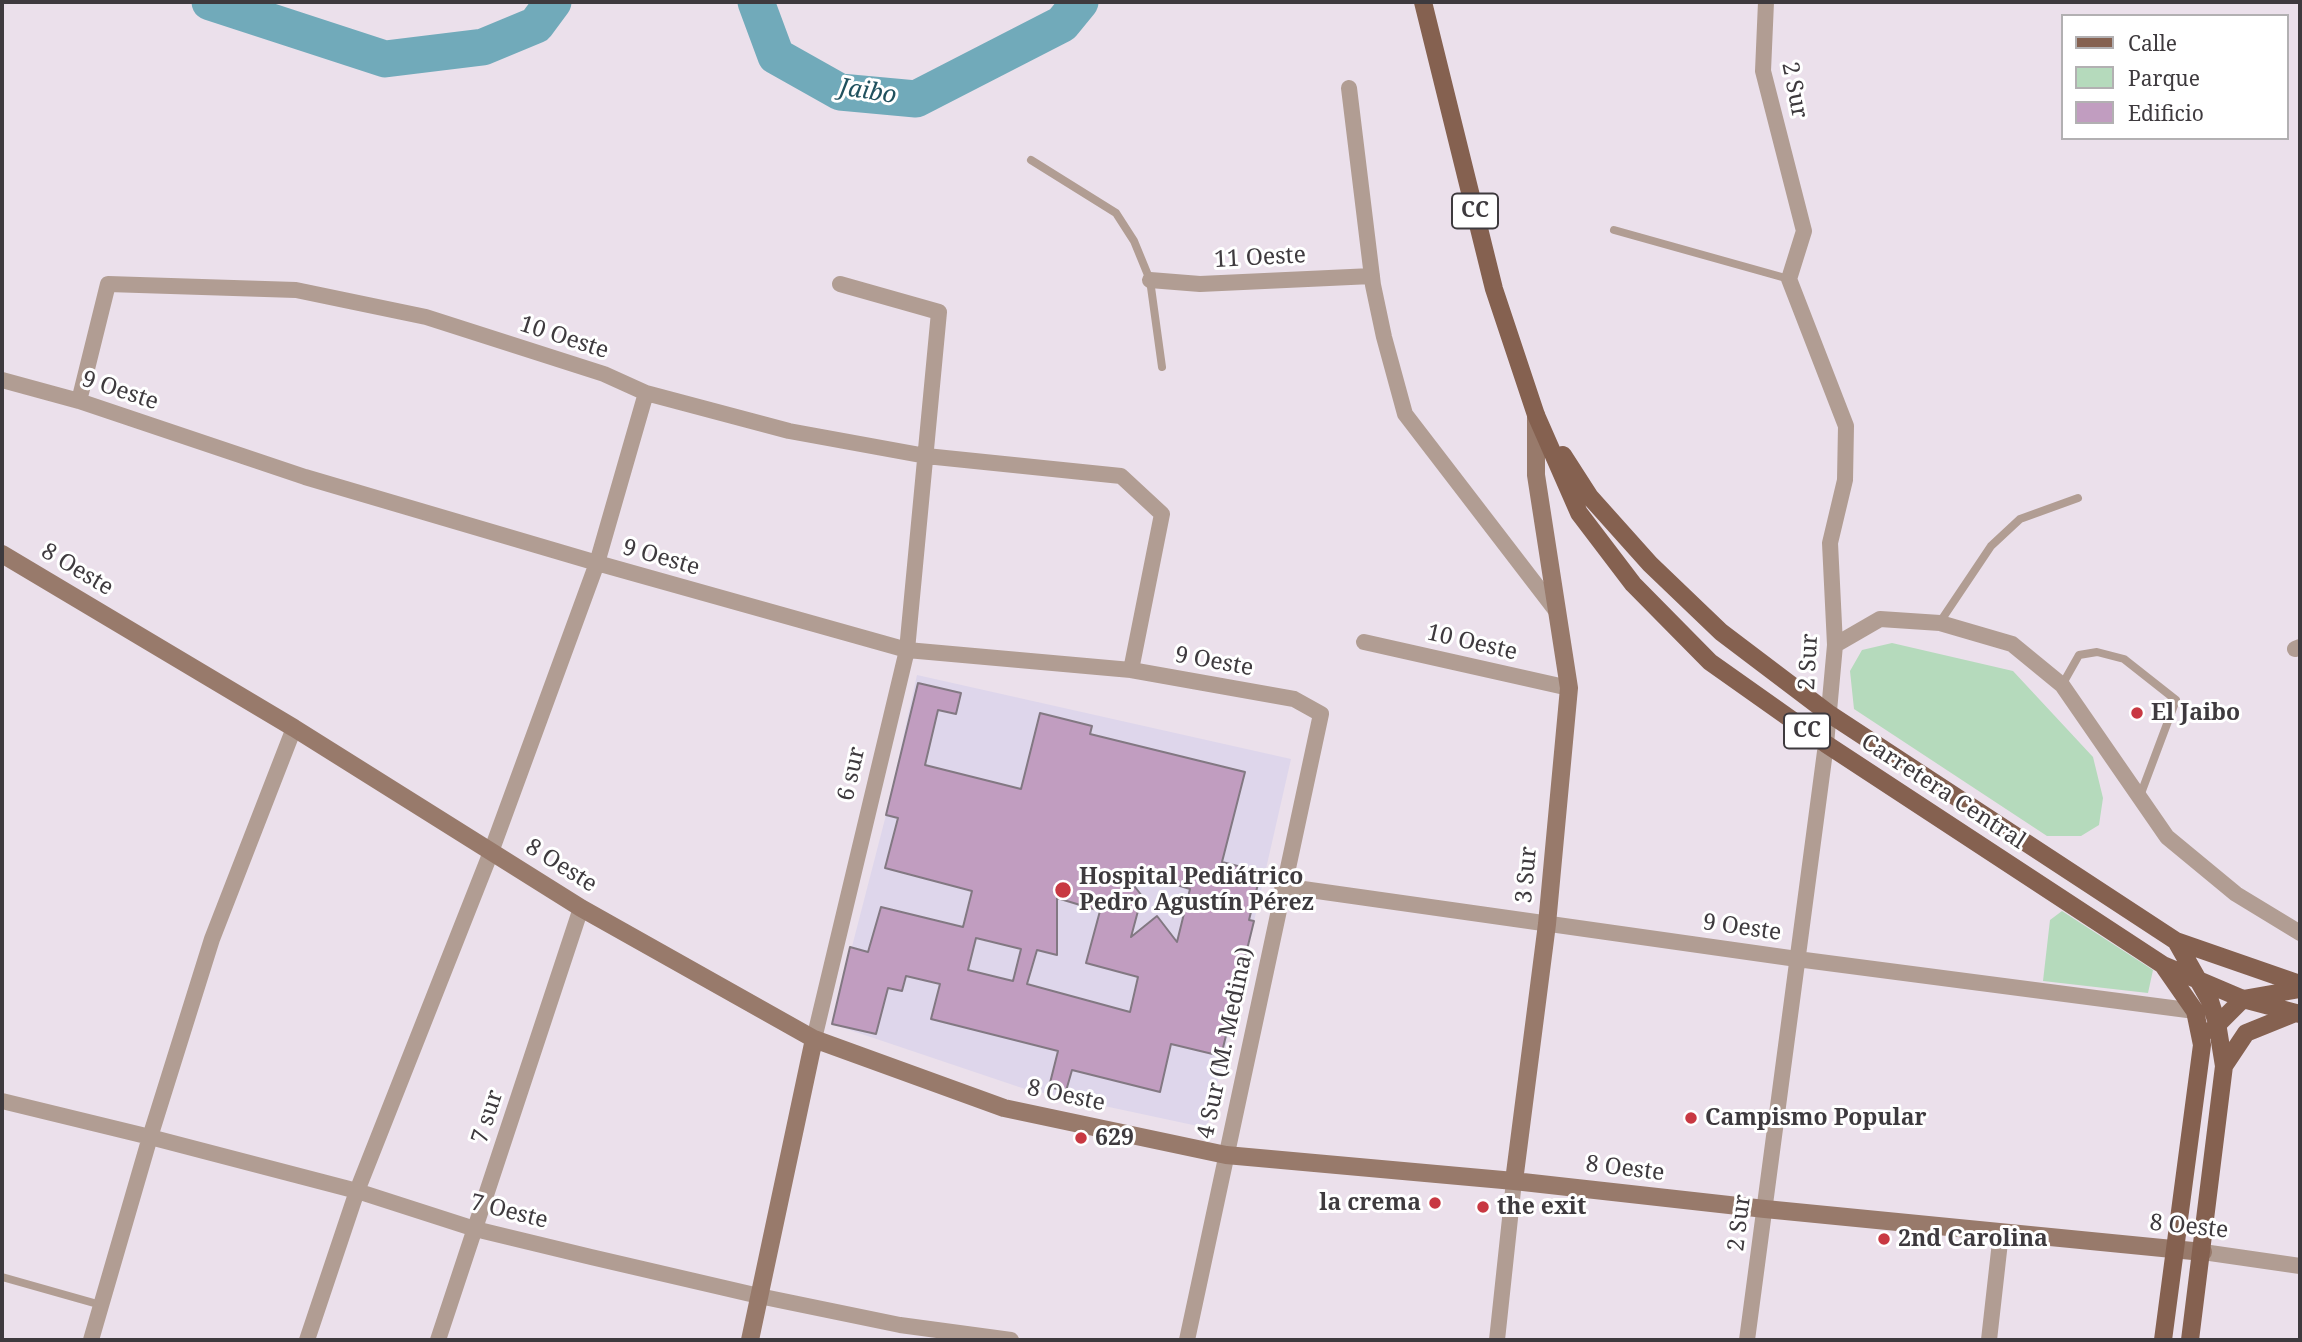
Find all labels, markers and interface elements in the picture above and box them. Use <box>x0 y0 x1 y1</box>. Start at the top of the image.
legend <box>2060 14 2288 140</box>
text: Calle <box>2128 29 2177 57</box>
street label: 2 Sur <box>1775 59 1813 121</box>
text: Parque <box>2128 64 2200 92</box>
water label: Jaibo <box>838 73 898 111</box>
text: Edificio <box>2128 99 2204 127</box>
road number: CC <box>1452 194 1498 228</box>
street label: 11 Oeste <box>1213 242 1307 274</box>
street label: 10 Oeste <box>516 311 612 365</box>
street label: 9 Oeste <box>78 366 162 416</box>
street label: 9 Oeste <box>619 534 703 582</box>
street label: 8 Oeste <box>36 538 118 602</box>
street label: 10 Oeste <box>1424 619 1520 667</box>
street label: 2 Sur <box>1794 633 1824 691</box>
street label: 9 Oeste <box>1173 642 1255 682</box>
place label: El Jaibo <box>2151 699 2240 727</box>
marker: El Jaibo <box>2129 705 2145 721</box>
road number: CC <box>1784 714 1830 748</box>
street label: Carretera Central <box>1856 729 2030 855</box>
street label: 6 sur <box>832 744 872 804</box>
street label: 8 Oeste <box>520 833 602 899</box>
street label: 3 Sur <box>1511 846 1543 904</box>
place label: Hospital Pediátrico Pedro Agustín Pérez <box>1079 863 1314 917</box>
marker: Hospital Pediátrico Pedro Agustín Pérez <box>1053 880 1073 900</box>
street label: 9 Oeste <box>1701 909 1783 947</box>
street label: 4 Sur (M. Medina) <box>1192 945 1260 1141</box>
street label: 8 Oeste <box>1025 1074 1107 1118</box>
street label: 7 sur <box>466 1087 510 1147</box>
place label: Campismo Popular <box>1705 1104 1927 1132</box>
marker: Campismo Popular <box>1683 1110 1699 1126</box>
place label: 629 <box>1095 1124 1134 1152</box>
marker: 629 <box>1073 1130 1089 1146</box>
street label: 8 Oeste <box>1584 1150 1666 1188</box>
street label: 7 Oeste <box>467 1189 551 1235</box>
place label: la crema <box>1319 1189 1421 1217</box>
place label: the exit <box>1497 1193 1586 1221</box>
street label: 2 Sur <box>1723 1193 1757 1253</box>
marker: la crema <box>1427 1195 1443 1211</box>
marker: the exit <box>1475 1199 1491 1215</box>
street label: 8 Oeste <box>2148 1209 2230 1245</box>
place label: 2nd Carolina <box>1898 1225 2048 1253</box>
marker: 2nd Carolina <box>1876 1231 1892 1247</box>

